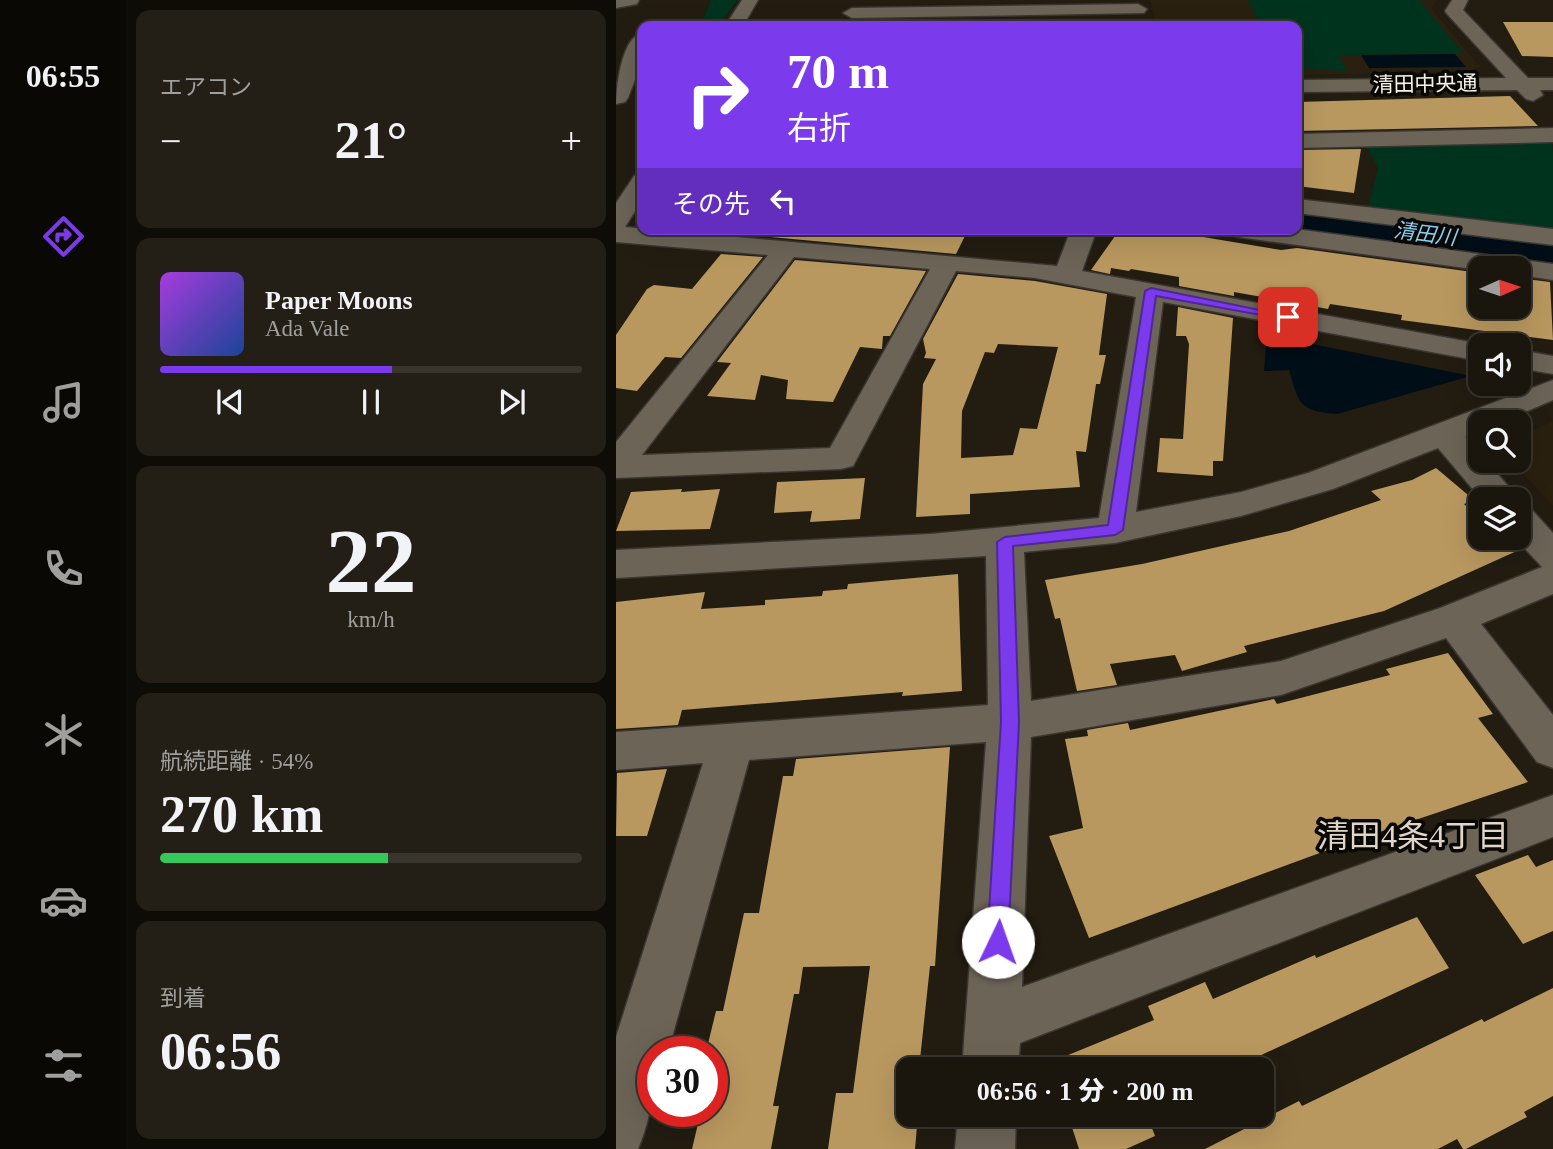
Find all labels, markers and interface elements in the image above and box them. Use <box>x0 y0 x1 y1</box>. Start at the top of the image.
text: 70 m <box>787 44 889 99</box>
icon: right <box>672 49 763 140</box>
text: 06:55 <box>26 58 100 94</box>
street label: 清田中央通 <box>1372 71 1478 97</box>
text: エアコン <box>160 75 252 100</box>
text: 右折 <box>787 110 851 146</box>
text: 21° <box>335 112 407 169</box>
text: − <box>160 120 181 162</box>
text: + <box>561 120 582 162</box>
icon: left <box>764 182 802 220</box>
text: その先 <box>672 190 750 219</box>
icon: directions <box>39 212 88 261</box>
water label: 清田川 <box>1392 218 1460 250</box>
north arrow <box>1468 256 1531 318</box>
map controls <box>1468 256 1531 550</box>
text: Paper Moons <box>265 286 413 315</box>
pin <box>1258 287 1318 347</box>
icon: arrive <box>1269 298 1307 336</box>
text: Ada Vale <box>265 316 350 341</box>
button: sound <box>1468 333 1531 396</box>
icon: music <box>39 378 88 427</box>
icon: previous <box>211 383 249 421</box>
icon: pause <box>352 383 390 421</box>
icon: next <box>493 383 531 421</box>
button: search <box>1468 410 1531 473</box>
button: layers <box>1468 487 1531 550</box>
text: 22 <box>326 511 417 612</box>
icon: phone <box>39 544 88 593</box>
text: km/h <box>347 607 395 632</box>
icon: climate <box>39 710 88 759</box>
text: 航続距離 · 54% <box>160 749 313 774</box>
text: 270 km <box>160 786 323 843</box>
district label: 清田4条4丁目 <box>1317 818 1509 854</box>
icon: car <box>39 876 88 925</box>
position arrow <box>961 905 1035 979</box>
text: 到着 <box>160 986 206 1011</box>
text: 06:56 <box>160 1023 281 1080</box>
speed limit sign: 30 <box>637 1036 728 1127</box>
icon: filters <box>39 1041 88 1090</box>
text: 06:56 · 1 分 · 200 m <box>977 1077 1193 1106</box>

